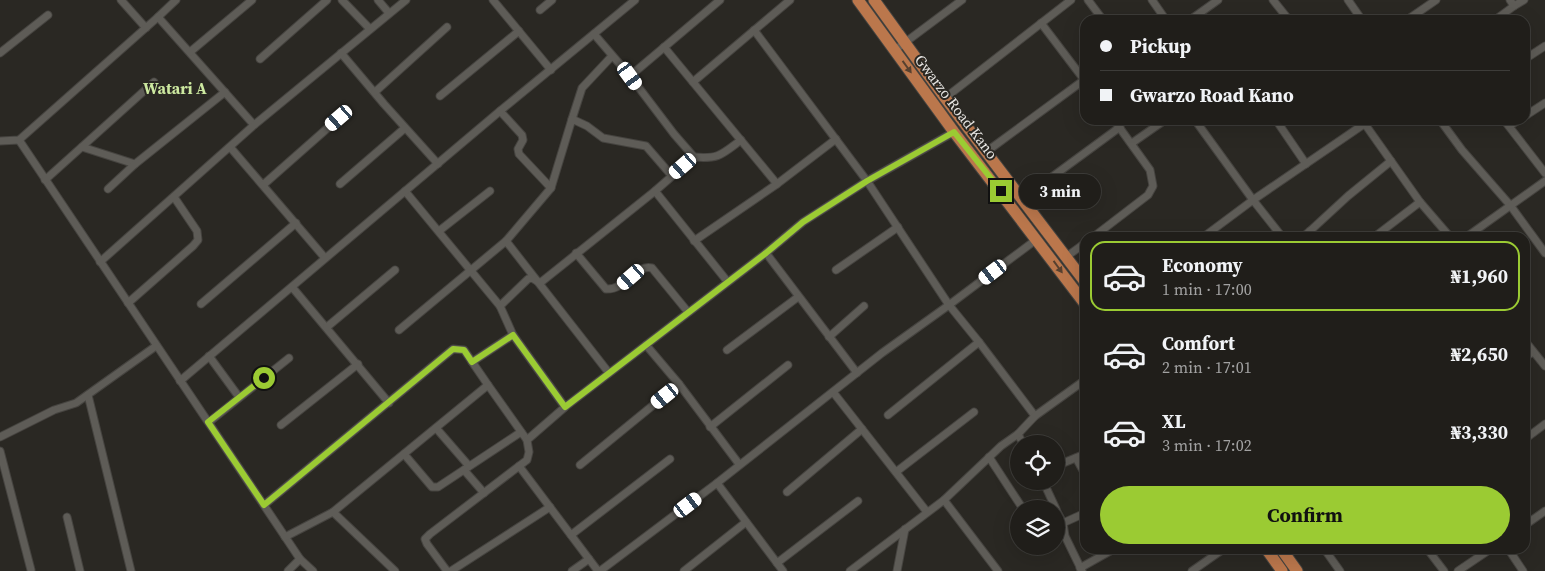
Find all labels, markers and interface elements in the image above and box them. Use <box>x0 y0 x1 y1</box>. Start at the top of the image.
text: Pickup <box>1130 33 1191 59</box>
street label: Gwarzo Road Kano <box>910 50 1003 163</box>
car <box>615 59 644 93</box>
one-way arrow <box>902 61 912 74</box>
district label: Watari A <box>143 77 207 99</box>
text: Gwarzo Road Kano <box>1130 82 1294 108</box>
car <box>322 102 355 134</box>
car <box>666 150 699 182</box>
callout: 3 min <box>1018 174 1101 208</box>
route end <box>990 180 1012 202</box>
text: 3 min <box>1039 180 1081 202</box>
text: Economy <box>1162 252 1243 278</box>
icon: car <box>1102 254 1147 299</box>
car <box>976 257 1009 287</box>
one-way arrow <box>1053 260 1063 274</box>
car <box>614 261 647 293</box>
text: ₦1,960 <box>1451 263 1508 289</box>
text: 1 min · 17:00 <box>1162 278 1252 300</box>
text: Comfort <box>1162 330 1235 356</box>
icon: car <box>1102 332 1147 377</box>
text: ₦2,650 <box>1451 341 1508 367</box>
text: 2 min · 17:01 <box>1162 356 1252 378</box>
route start <box>253 367 275 389</box>
car <box>648 381 681 411</box>
text: XL <box>1162 408 1185 434</box>
icon: car <box>1102 410 1147 455</box>
text: ₦3,330 <box>1451 419 1508 445</box>
text: 3 min · 17:02 <box>1162 434 1252 456</box>
map controls <box>1010 435 1065 555</box>
button: locate <box>1010 435 1065 490</box>
button: Confirm <box>1100 486 1510 544</box>
car <box>671 490 704 520</box>
button: layers <box>1010 500 1065 555</box>

